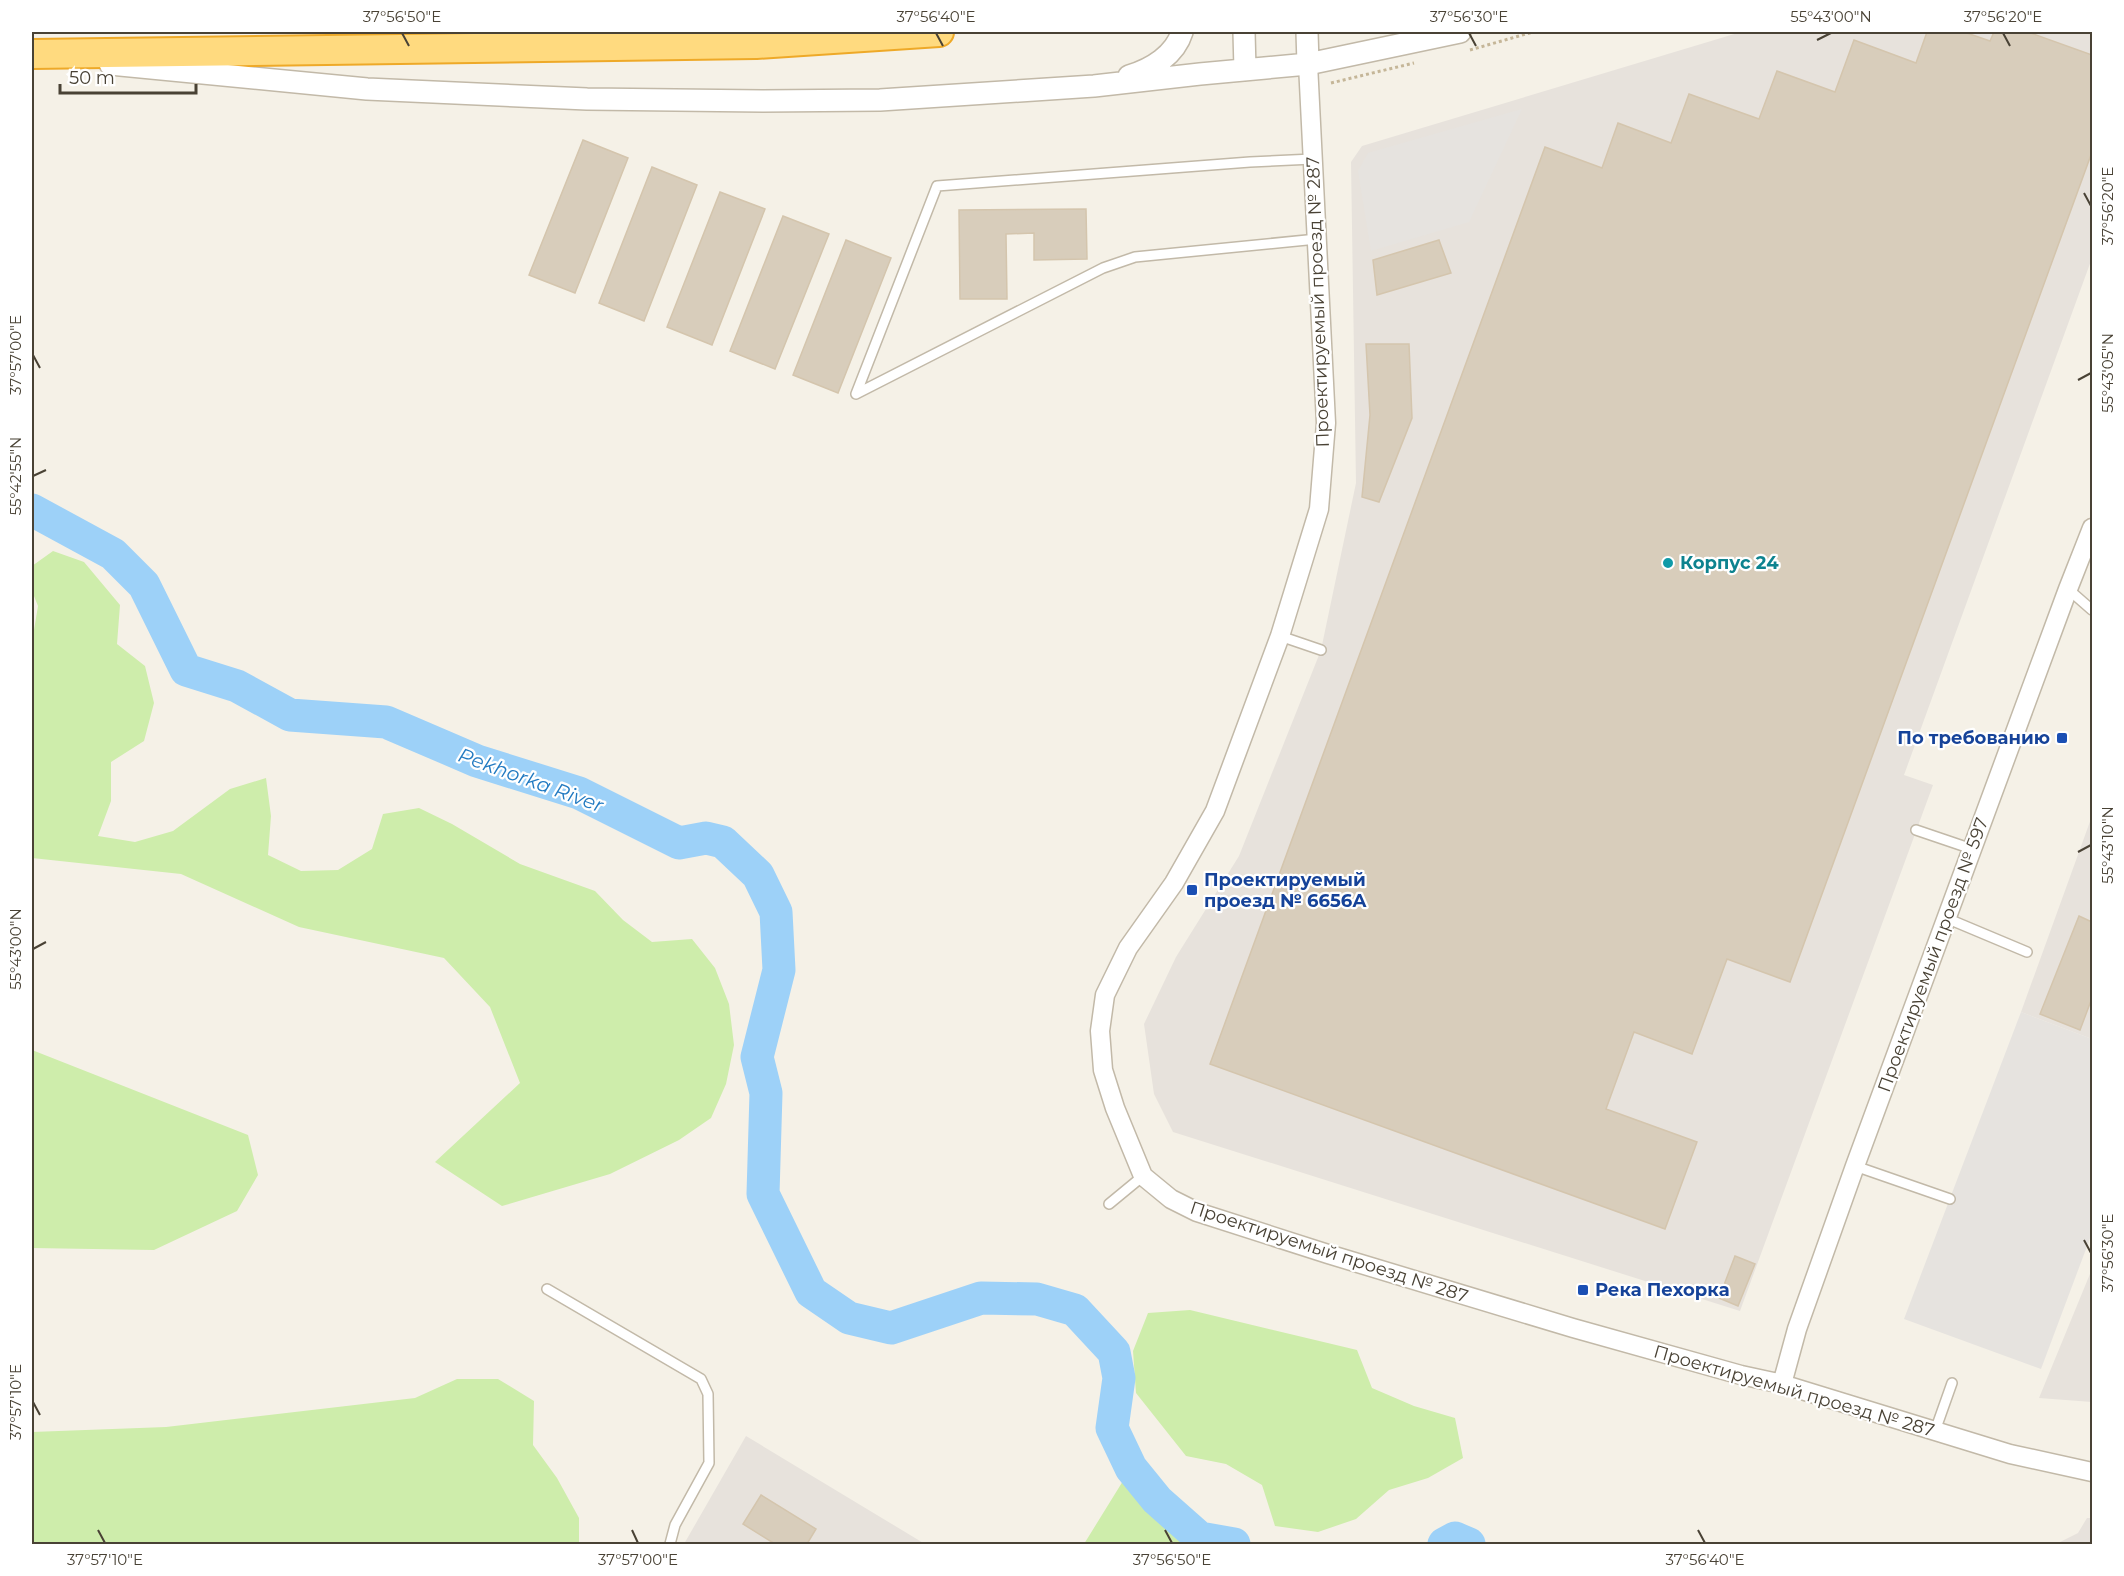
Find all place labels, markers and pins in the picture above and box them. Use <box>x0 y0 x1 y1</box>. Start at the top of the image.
place label: Корпус 24 <box>1680 552 1779 574</box>
marker: Корпус 24 <box>1661 556 1675 570</box>
place label: По требованию <box>1897 727 2050 749</box>
marker: По требованию <box>2055 731 2069 745</box>
place label: Проектируемый проезд № 6656А <box>1204 869 1367 912</box>
marker: Проектируемый проезд № 6656А <box>1185 883 1199 897</box>
place label: Река Пехорка <box>1595 1279 1730 1301</box>
marker: Река Пехорка <box>1576 1283 1590 1297</box>

